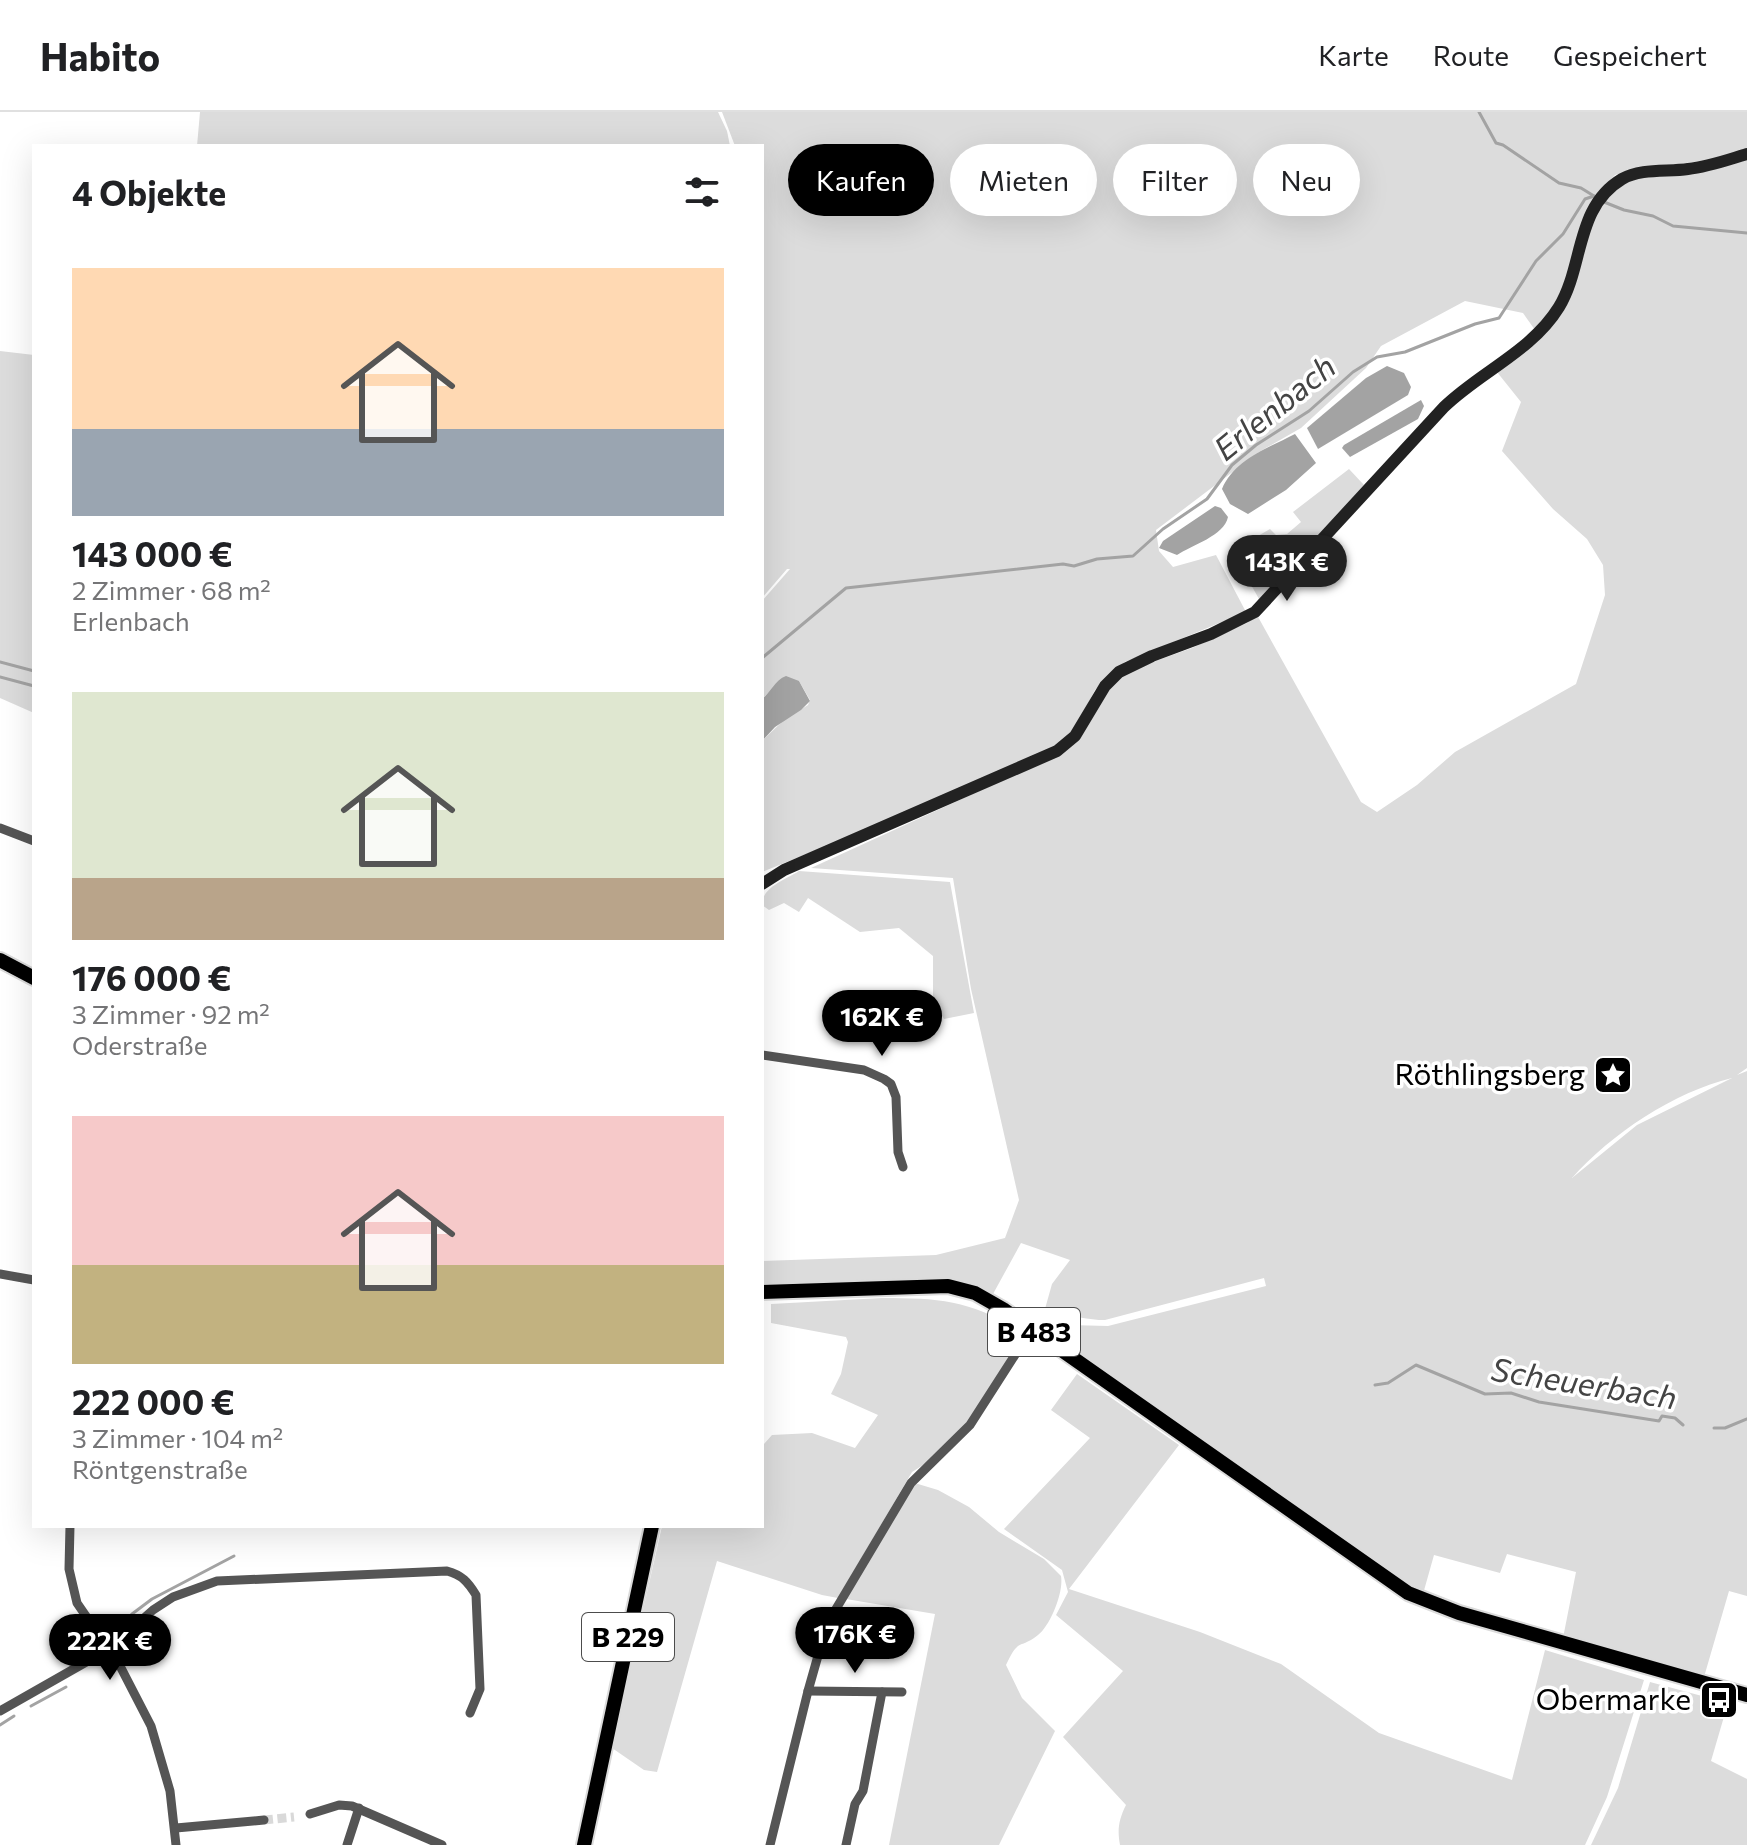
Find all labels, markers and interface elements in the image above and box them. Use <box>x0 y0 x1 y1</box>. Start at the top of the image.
text: Habito <box>40 32 160 79</box>
text: Karte <box>1318 38 1389 72</box>
text: Route <box>1433 38 1509 72</box>
text: Gespeichert <box>1553 38 1707 72</box>
chip: Kaufen <box>788 144 934 216</box>
chip: Mieten <box>950 144 1097 216</box>
chip: Filter <box>1113 144 1237 216</box>
chip: Neu <box>1253 144 1360 216</box>
icon: filters <box>680 170 724 214</box>
text: 4 Objekte <box>72 171 226 213</box>
icon: home <box>326 320 470 464</box>
water label: Erlenbach <box>1205 345 1343 468</box>
text: 143 000 € <box>72 532 233 574</box>
pin: 143K € <box>1222 535 1352 603</box>
text: 143K € <box>1245 545 1329 576</box>
text: 2 Zimmer · 68 m² <box>72 574 271 605</box>
text: Erlenbach <box>72 605 190 636</box>
icon: home <box>326 744 470 888</box>
text: 176 000 € <box>72 956 232 998</box>
pin: 162K € <box>817 990 947 1058</box>
text: 3 Zimmer · 92 m² <box>72 998 270 1029</box>
text: 162K € <box>840 1000 924 1031</box>
text: Oderstraße <box>72 1029 208 1060</box>
place label: Röthlingsberg <box>1394 1054 1585 1091</box>
place icon: Röthlingsberg <box>1592 1054 1634 1096</box>
icon: home <box>326 1168 470 1312</box>
road number: B 483 <box>988 1308 1080 1356</box>
water label: Scheuerbach <box>1489 1348 1680 1416</box>
text: 222 000 € <box>72 1380 235 1422</box>
text: 3 Zimmer · 104 m² <box>72 1422 283 1453</box>
text: Röntgenstraße <box>72 1453 248 1484</box>
pin: 176K € <box>790 1607 920 1675</box>
road number: B 229 <box>582 1613 674 1661</box>
pin: 222K € <box>45 1614 175 1682</box>
text: 176K € <box>813 1617 897 1648</box>
text: 222K € <box>67 1624 153 1655</box>
place label: Obermarke <box>1536 1679 1691 1716</box>
bus stop icon: Obermarke <box>1698 1679 1740 1721</box>

